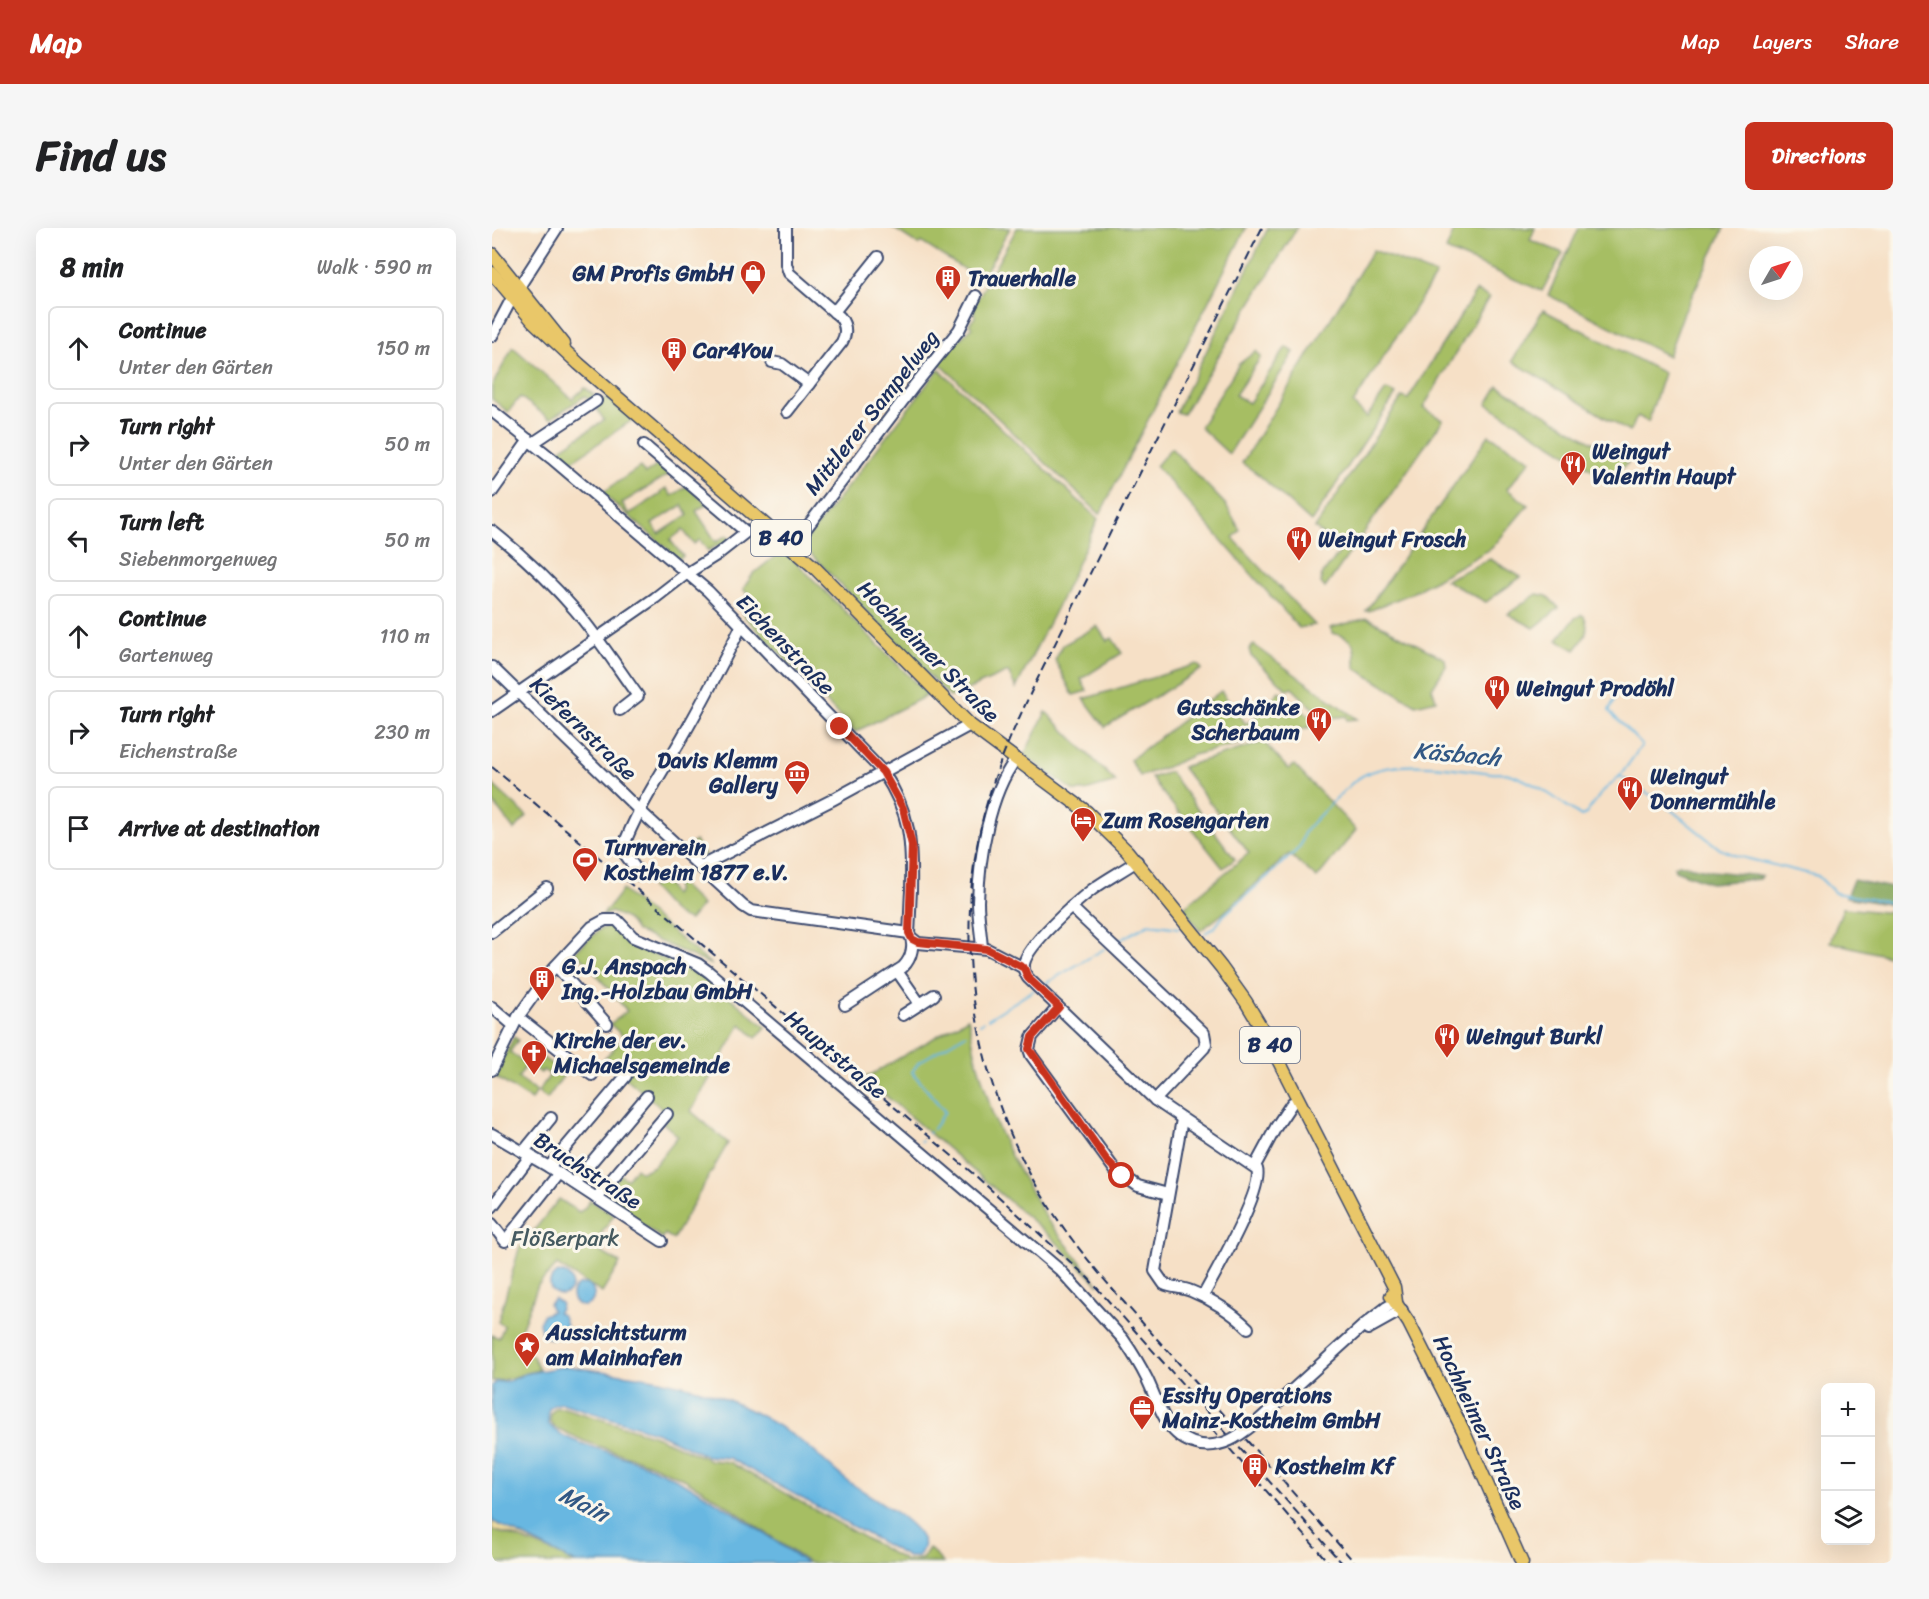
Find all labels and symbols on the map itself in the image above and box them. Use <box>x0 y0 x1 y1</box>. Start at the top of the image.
north arrow <box>1749 246 1803 300</box>
place label: GM Profis GmbH <box>572 254 734 293</box>
shop icon: GM Profis GmbH <box>738 258 768 296</box>
place label: Trauerhalle <box>968 259 1077 298</box>
building icon: Trauerhalle <box>933 263 963 301</box>
street label: Mittlerer Sampelweg <box>794 321 949 504</box>
place label: Car4You <box>692 331 773 370</box>
building icon: Car4You <box>659 335 689 373</box>
place label: Weingut Valentin Haupt <box>1592 432 1737 496</box>
restaurant icon: Weingut Valentin Haupt <box>1558 449 1588 487</box>
road number: B 40 <box>751 520 811 556</box>
place label: Weingut Frosch <box>1318 520 1467 559</box>
restaurant icon: Weingut Frosch <box>1284 524 1314 562</box>
street label: Hochheimer Straße <box>848 571 1010 732</box>
street label: Eichenstraße <box>726 584 845 705</box>
street label: Kiefernstraße <box>520 666 647 790</box>
place label: Weingut Prodöhl <box>1516 669 1676 708</box>
restaurant icon: Weingut Prodöhl <box>1482 673 1512 711</box>
place label: Gutsschänke Scherbaum <box>1176 688 1301 752</box>
restaurant icon: Gutsschänke Scherbaum <box>1304 705 1334 743</box>
route end <box>826 713 852 739</box>
water label: Käsbach <box>1412 729 1505 779</box>
place label: Davis Klemm Gallery <box>658 741 779 805</box>
place label: Weingut Donnermühle <box>1650 757 1776 821</box>
museum icon: Davis Klemm Gallery <box>782 758 812 796</box>
restaurant icon: Weingut Donnermühle <box>1615 774 1645 812</box>
place label: Zum Rosengarten <box>1101 801 1269 840</box>
hotel icon: Zum Rosengarten <box>1068 805 1098 843</box>
place label: Turnverein Kostheim 1877 e.V. <box>603 828 789 892</box>
sports icon: Turnverein Kostheim 1877 e.V. <box>570 845 600 883</box>
place label: G.J. Anspach Ing.-Holzbau GmbH <box>561 947 753 1011</box>
building icon: G.J. Anspach Ing.-Holzbau GmbH <box>527 964 557 1002</box>
street label: Hauptstraße <box>775 999 896 1109</box>
place label: Weingut Burkl <box>1466 1017 1603 1056</box>
place label: Kirche der ev. Michaelsgemeinde <box>553 1021 731 1085</box>
restaurant icon: Weingut Burkl <box>1432 1021 1462 1059</box>
road number: B 40 <box>1240 1027 1300 1063</box>
church icon: Kirche der ev. Michaelsgemeinde <box>519 1038 549 1076</box>
street label: Bruchstraße <box>526 1121 650 1220</box>
route start <box>1108 1162 1134 1188</box>
park label: Flößerpark <box>511 1219 619 1258</box>
place label: Aussichtsturm am Mainhafen <box>545 1313 687 1377</box>
street label: Hochheimer Straße <box>1422 1328 1537 1517</box>
place icon: Aussichtsturm am Mainhafen <box>512 1330 542 1368</box>
place label: Essity Operations Mainz-Kostheim GmbH <box>1161 1376 1381 1440</box>
office icon: Essity Operations Mainz-Kostheim GmbH <box>1127 1393 1157 1431</box>
place label: Kostheim Kf <box>1274 1447 1397 1486</box>
building icon: Kostheim Kf <box>1240 1451 1270 1489</box>
water label: Main <box>552 1474 619 1535</box>

